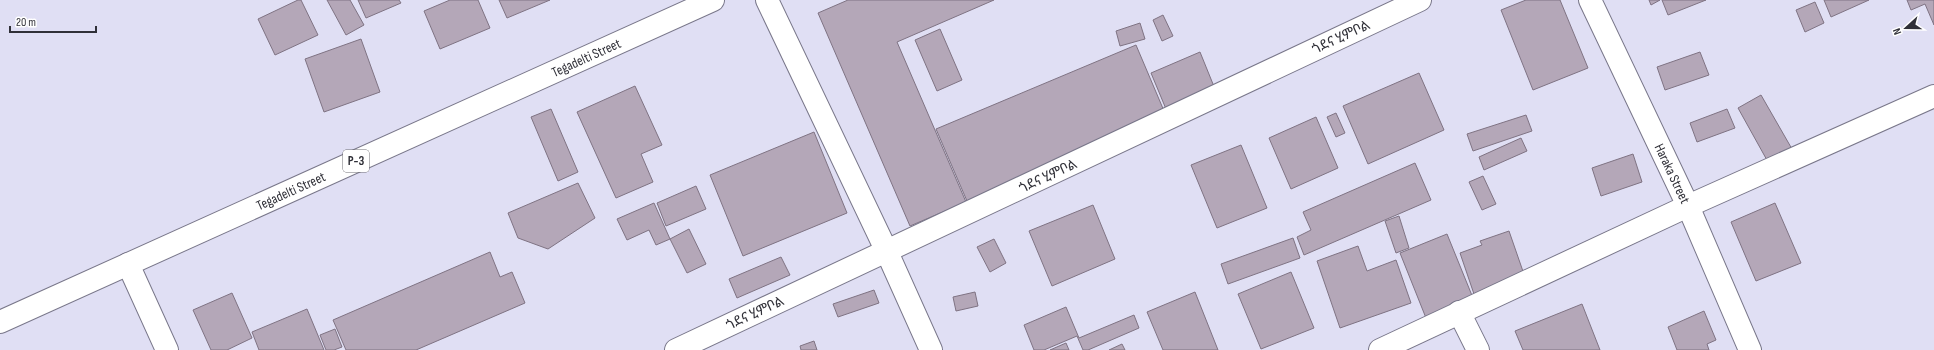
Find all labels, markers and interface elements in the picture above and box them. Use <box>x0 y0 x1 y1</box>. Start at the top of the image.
scale bar <box>10 8 96 34</box>
north arrow <box>1886 8 1926 48</box>
text: 20 m <box>16 15 36 30</box>
street label: ጎደና ሂምቦል <box>1309 16 1373 58</box>
text: N <box>1890 26 1904 36</box>
street label: Tegadelti Street <box>549 34 623 80</box>
street label: Haraka Street <box>1651 141 1694 206</box>
road number: P-3 <box>343 150 369 172</box>
street label: ጎደና ሂምቦል <box>1016 155 1080 197</box>
street label: Tegadelti Street <box>254 168 328 214</box>
street label: ጎደና ሂምቦል <box>723 292 787 334</box>

